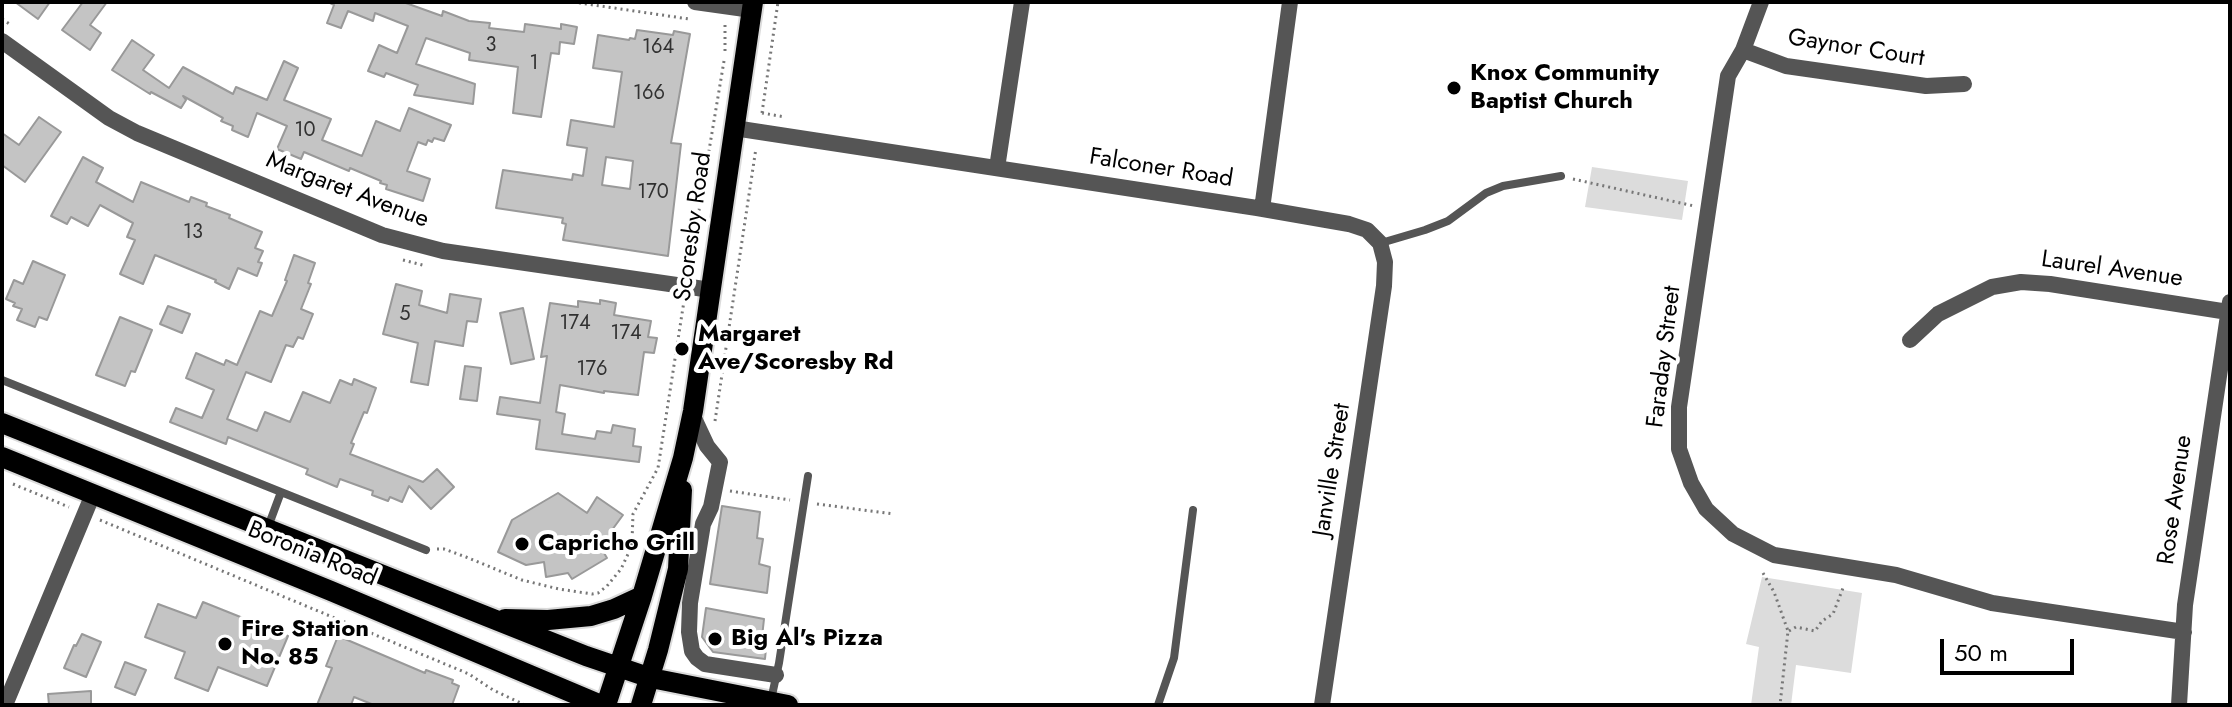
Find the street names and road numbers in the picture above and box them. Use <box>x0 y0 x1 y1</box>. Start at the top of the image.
street label: Gaynor Court <box>1786 24 1926 74</box>
street label: Falconer Road <box>1087 143 1235 195</box>
street label: Margaret Avenue <box>262 147 432 235</box>
street label: Scoresby Road <box>669 150 719 304</box>
street label: Laurel Avenue <box>2039 246 2185 294</box>
street label: Faraday Street <box>1642 284 1688 430</box>
street label: Janville Street <box>1308 401 1358 539</box>
street label: Rose Avenue <box>2153 433 2199 567</box>
street label: Boronia Road <box>243 516 381 594</box>

